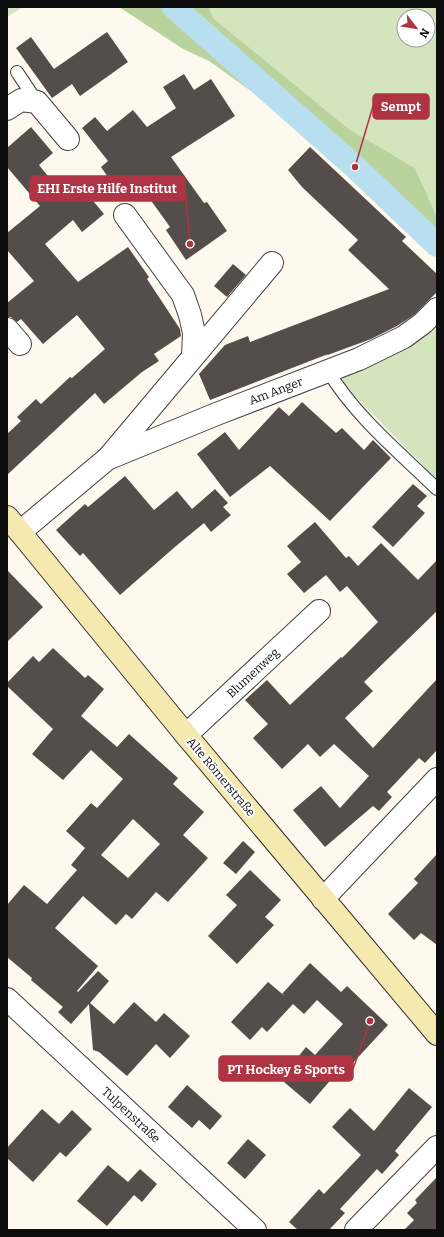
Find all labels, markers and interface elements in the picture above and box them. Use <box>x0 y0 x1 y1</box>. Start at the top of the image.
north arrow <box>396 8 436 48</box>
text: N <box>416 26 432 40</box>
callout: Sempt <box>373 94 429 119</box>
text: Sempt <box>381 99 421 114</box>
callout: EHI Erste Hilfe Institut <box>30 176 185 201</box>
text: EHI Erste Hilfe Institut <box>37 181 177 196</box>
street label: Am Anger <box>247 374 305 408</box>
street label: Blumenweg <box>224 645 282 701</box>
street label: Alte Römerstraße <box>184 735 258 819</box>
callout: PT Hockey & Sports <box>219 1056 353 1081</box>
text: PT Hockey & Sports <box>227 1062 345 1077</box>
street label: Tulpenstraße <box>99 1084 163 1146</box>

